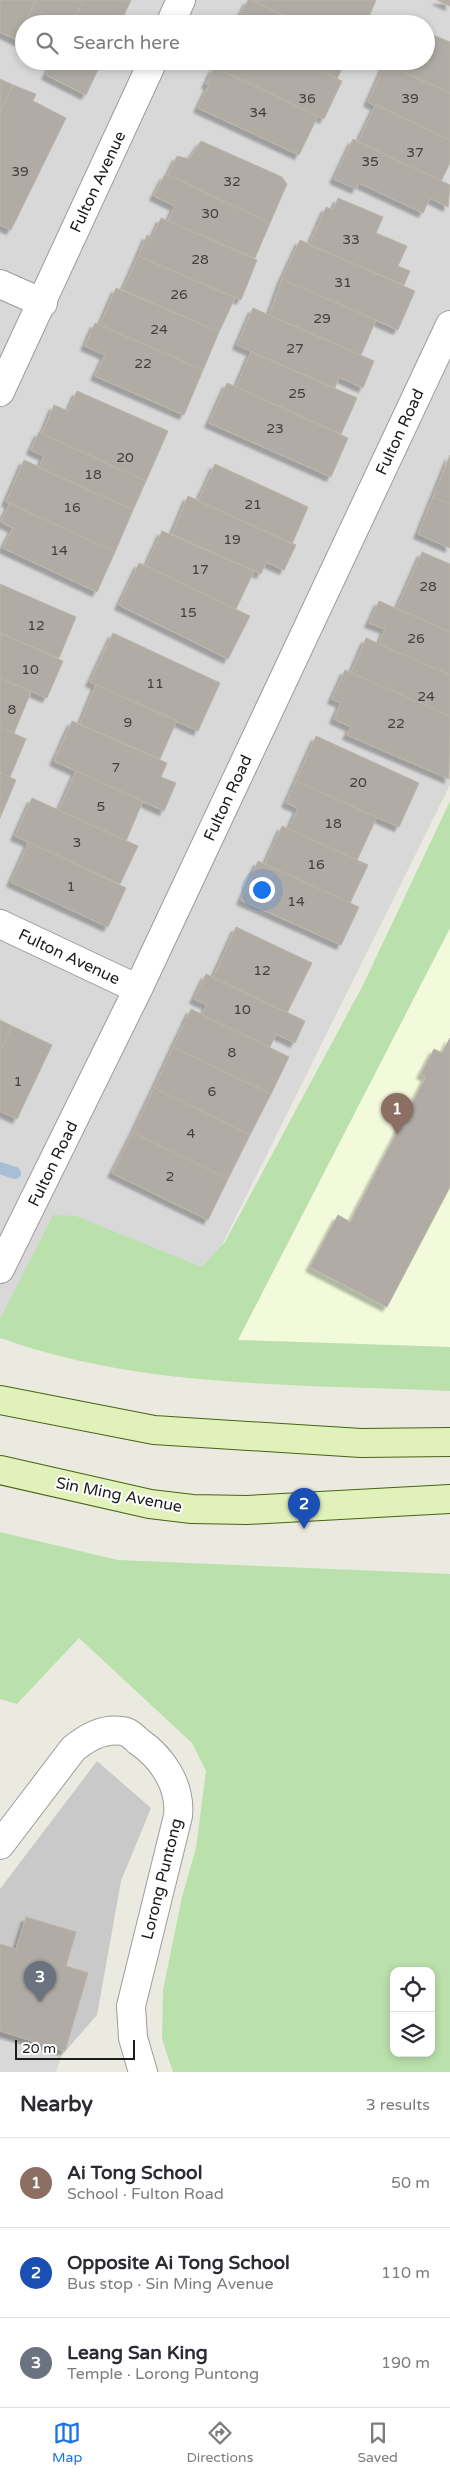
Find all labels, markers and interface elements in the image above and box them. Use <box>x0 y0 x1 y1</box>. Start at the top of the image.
search box <box>15 15 435 70</box>
icon: search <box>33 29 61 57</box>
text: Search here <box>73 32 180 54</box>
house number: 36 <box>298 90 316 107</box>
house number: 39 <box>401 90 419 107</box>
house number: 34 <box>249 104 267 121</box>
street label: Fulton Avenue <box>66 128 130 236</box>
house number: 37 <box>406 144 424 161</box>
house number: 35 <box>361 153 379 170</box>
house number: 39 <box>11 163 29 180</box>
house number: 32 <box>223 173 241 190</box>
house number: 30 <box>201 205 219 222</box>
house number: 33 <box>342 231 360 248</box>
house number: 28 <box>191 251 209 268</box>
house number: 31 <box>334 274 352 291</box>
house number: 26 <box>170 286 188 303</box>
house number: 29 <box>313 310 331 327</box>
house number: 24 <box>150 321 168 338</box>
house number: 27 <box>286 340 304 357</box>
house number: 22 <box>134 355 152 372</box>
house number: 25 <box>288 385 306 402</box>
street label: Fulton Road <box>371 386 429 478</box>
house number: 23 <box>266 420 284 437</box>
house number: 20 <box>116 449 134 466</box>
house number: 18 <box>84 466 102 483</box>
house number: 21 <box>244 496 262 513</box>
house number: 16 <box>63 499 81 516</box>
house number: 19 <box>223 531 241 548</box>
house number: 14 <box>50 542 68 559</box>
house number: 17 <box>191 561 209 578</box>
house number: 28 <box>419 578 437 595</box>
house number: 15 <box>179 604 197 621</box>
house number: 12 <box>27 617 45 634</box>
house number: 26 <box>407 630 425 647</box>
house number: 10 <box>21 661 39 678</box>
house number: 11 <box>146 675 164 692</box>
house number: 24 <box>417 688 435 705</box>
house number: 8 <box>8 701 17 718</box>
house number: 9 <box>124 714 132 731</box>
house number: 22 <box>387 715 405 732</box>
street label: Fulton Road <box>199 752 257 844</box>
house number: 7 <box>112 759 120 776</box>
house number: 20 <box>349 774 367 791</box>
house number: 5 <box>97 798 105 815</box>
house number: 18 <box>324 815 342 832</box>
house number: 3 <box>73 834 81 851</box>
house number: 16 <box>307 856 325 873</box>
your location <box>249 877 275 903</box>
house number: 1 <box>67 878 75 895</box>
house number: 14 <box>287 893 305 910</box>
street label: Fulton Avenue <box>15 925 123 989</box>
house number: 12 <box>253 962 271 979</box>
house number: 10 <box>233 1001 251 1018</box>
house number: 8 <box>228 1044 237 1061</box>
house number: 1 <box>14 1073 22 1090</box>
house number: 6 <box>208 1083 217 1100</box>
pin: 1 <box>381 1093 413 1134</box>
street label: Fulton Road <box>24 1118 82 1210</box>
house number: 4 <box>187 1125 196 1142</box>
house number: 2 <box>166 1168 174 1185</box>
street label: Sin Ming Avenue <box>54 1473 184 1517</box>
pin: 2 <box>288 1488 320 1529</box>
street label: Lorong Puntong <box>137 1816 187 1942</box>
pin: 3 <box>24 1961 56 2002</box>
map controls <box>390 1967 435 2057</box>
button: locate <box>390 1967 435 2012</box>
button: layers <box>390 2012 435 2057</box>
scale bar <box>15 2037 135 2060</box>
text: 20 m <box>22 2040 56 2057</box>
text: Nearby <box>20 2092 93 2117</box>
text: 3 results <box>366 2095 430 2115</box>
text: Ai Tong School <box>67 2162 202 2184</box>
text: 1 <box>31 2173 41 2193</box>
text: 50 m <box>391 2173 430 2193</box>
text: School · Fulton Road <box>67 2184 224 2204</box>
text: Opposite Ai Tong School <box>67 2252 290 2274</box>
text: 2 <box>31 2263 41 2283</box>
text: 110 m <box>381 2263 430 2283</box>
text: Bus stop · Sin Ming Avenue <box>67 2274 274 2294</box>
text: Leang San King <box>67 2342 208 2364</box>
text: 3 <box>31 2353 41 2373</box>
text: 190 m <box>381 2353 430 2373</box>
text: Temple · Lorong Puntong <box>67 2364 259 2384</box>
tab: Map <box>52 2419 82 2466</box>
tab: Directions <box>186 2419 253 2466</box>
tab: Saved <box>357 2419 398 2466</box>

